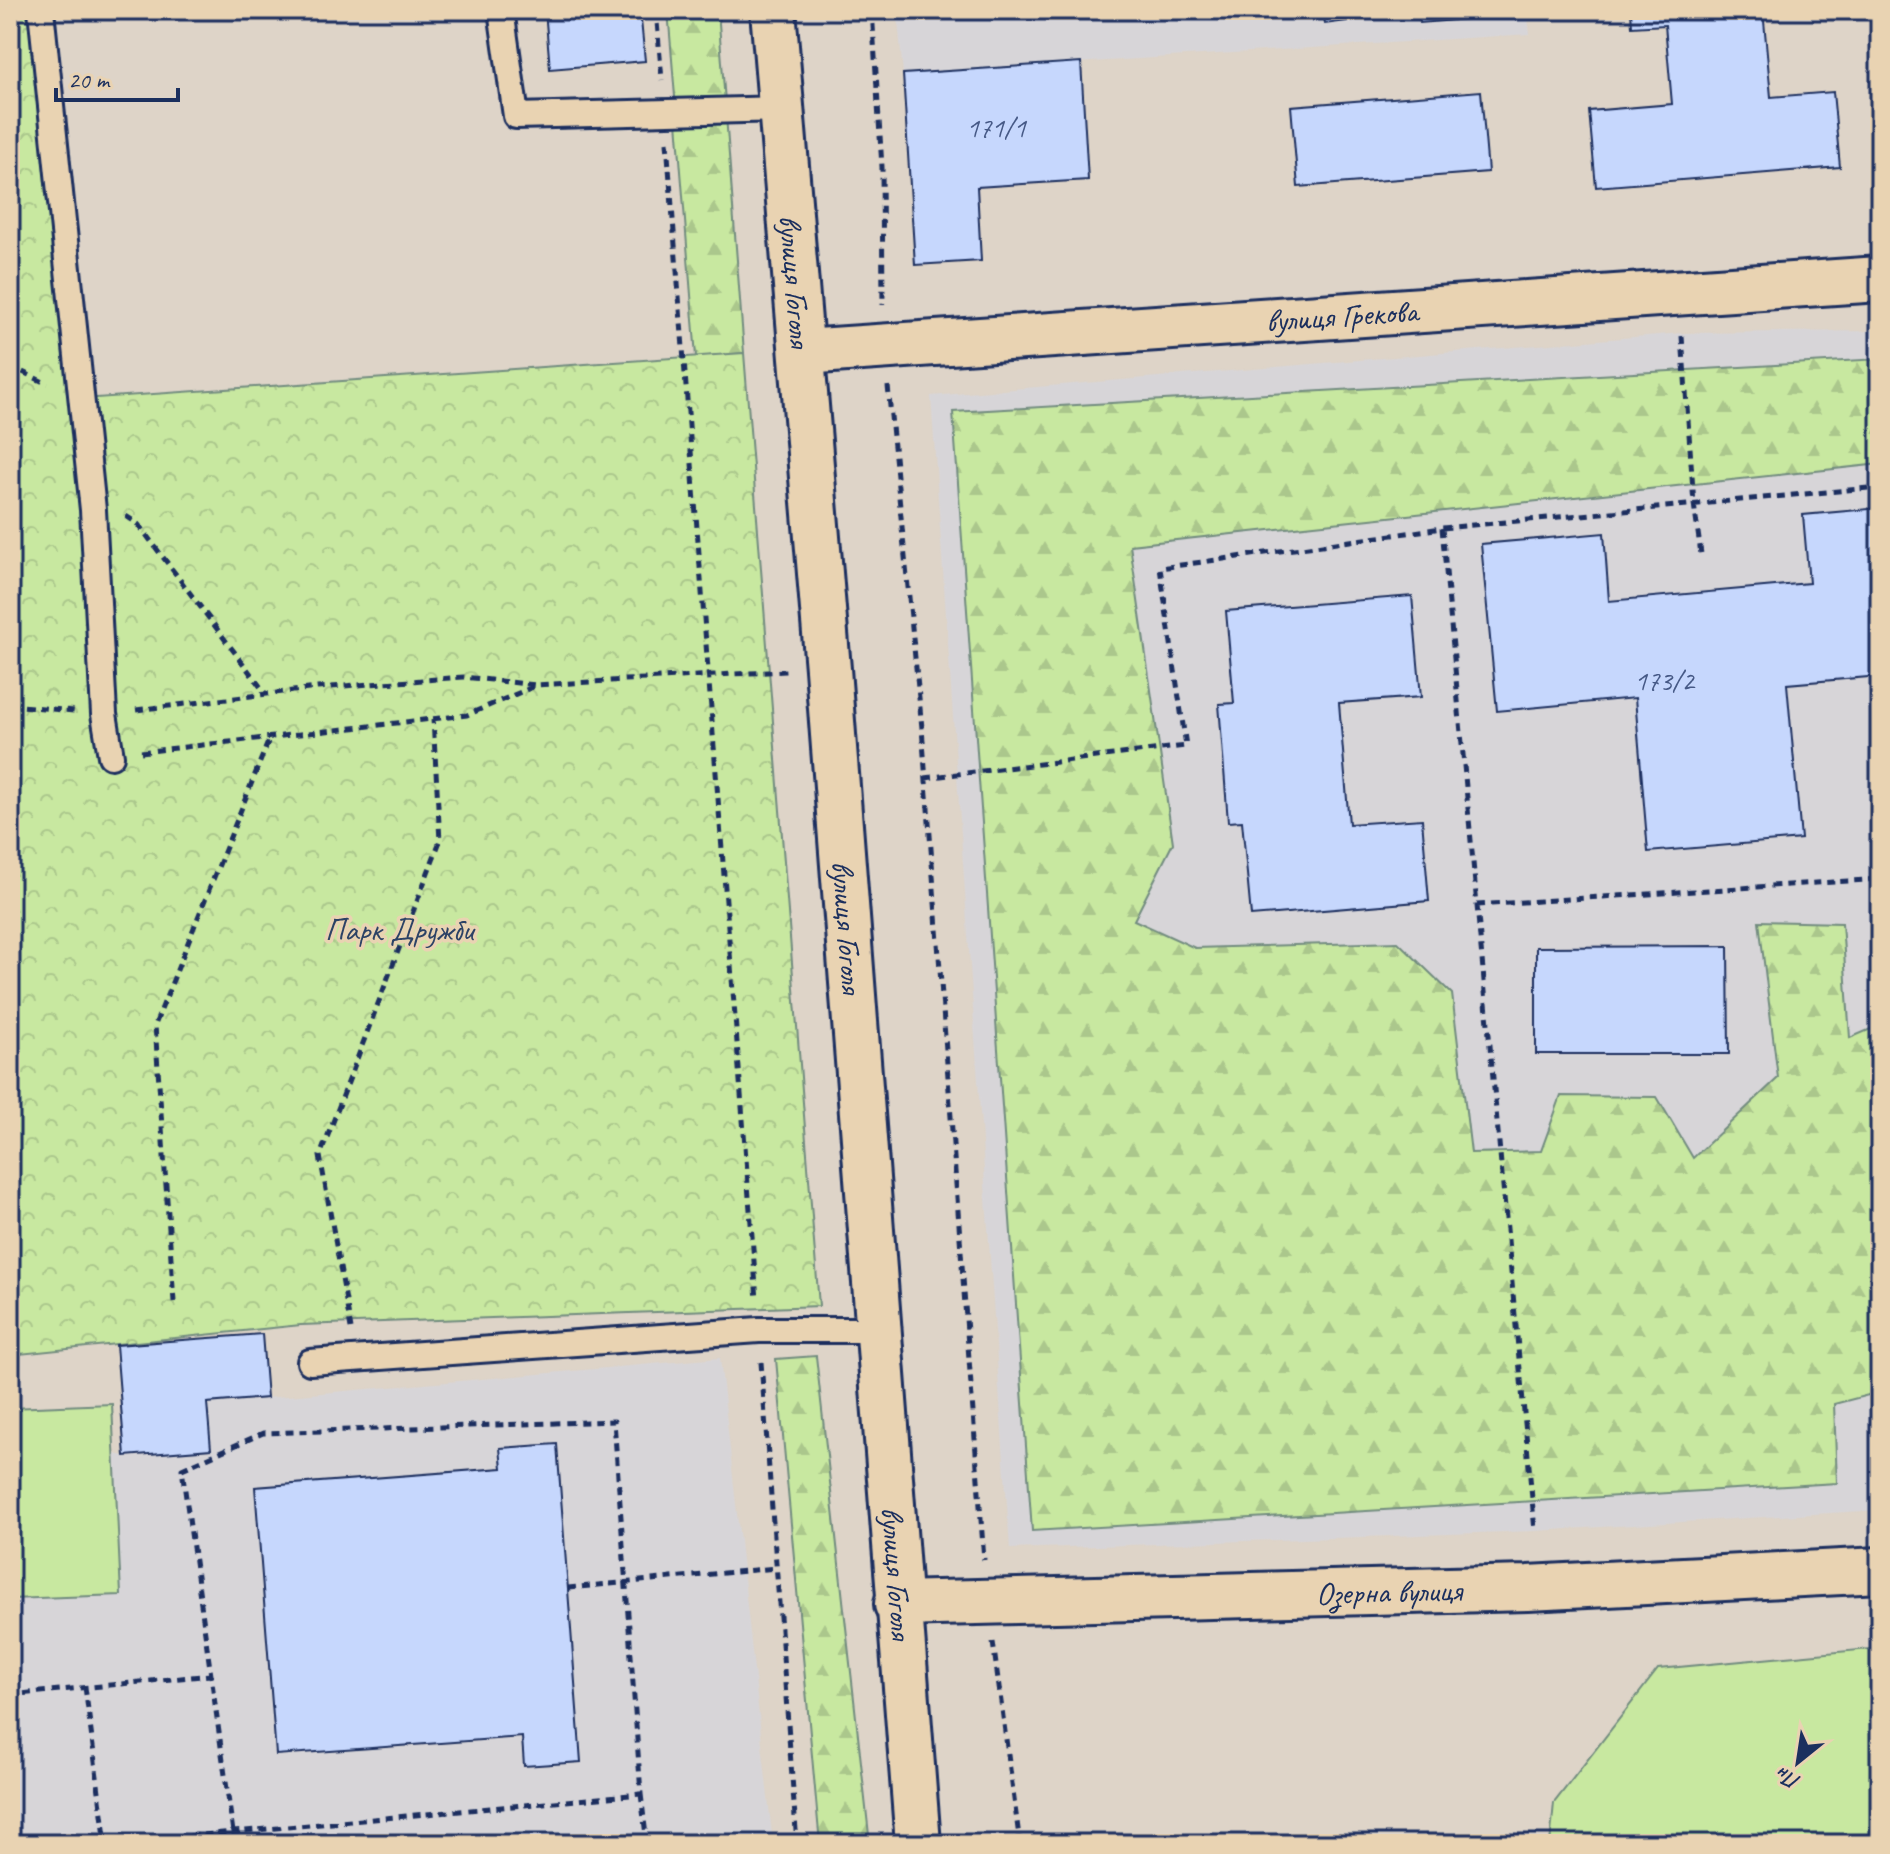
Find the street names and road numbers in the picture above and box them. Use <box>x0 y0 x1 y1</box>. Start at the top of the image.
street label: вулиця Гоголя <box>770 213 822 351</box>
street label: вулиця Грекова <box>1264 290 1422 341</box>
street label: вулиця Гоголя <box>822 859 873 997</box>
street label: вулиця Гоголя <box>872 1505 923 1643</box>
street label: Озерна вулиця <box>1315 1569 1464 1614</box>

